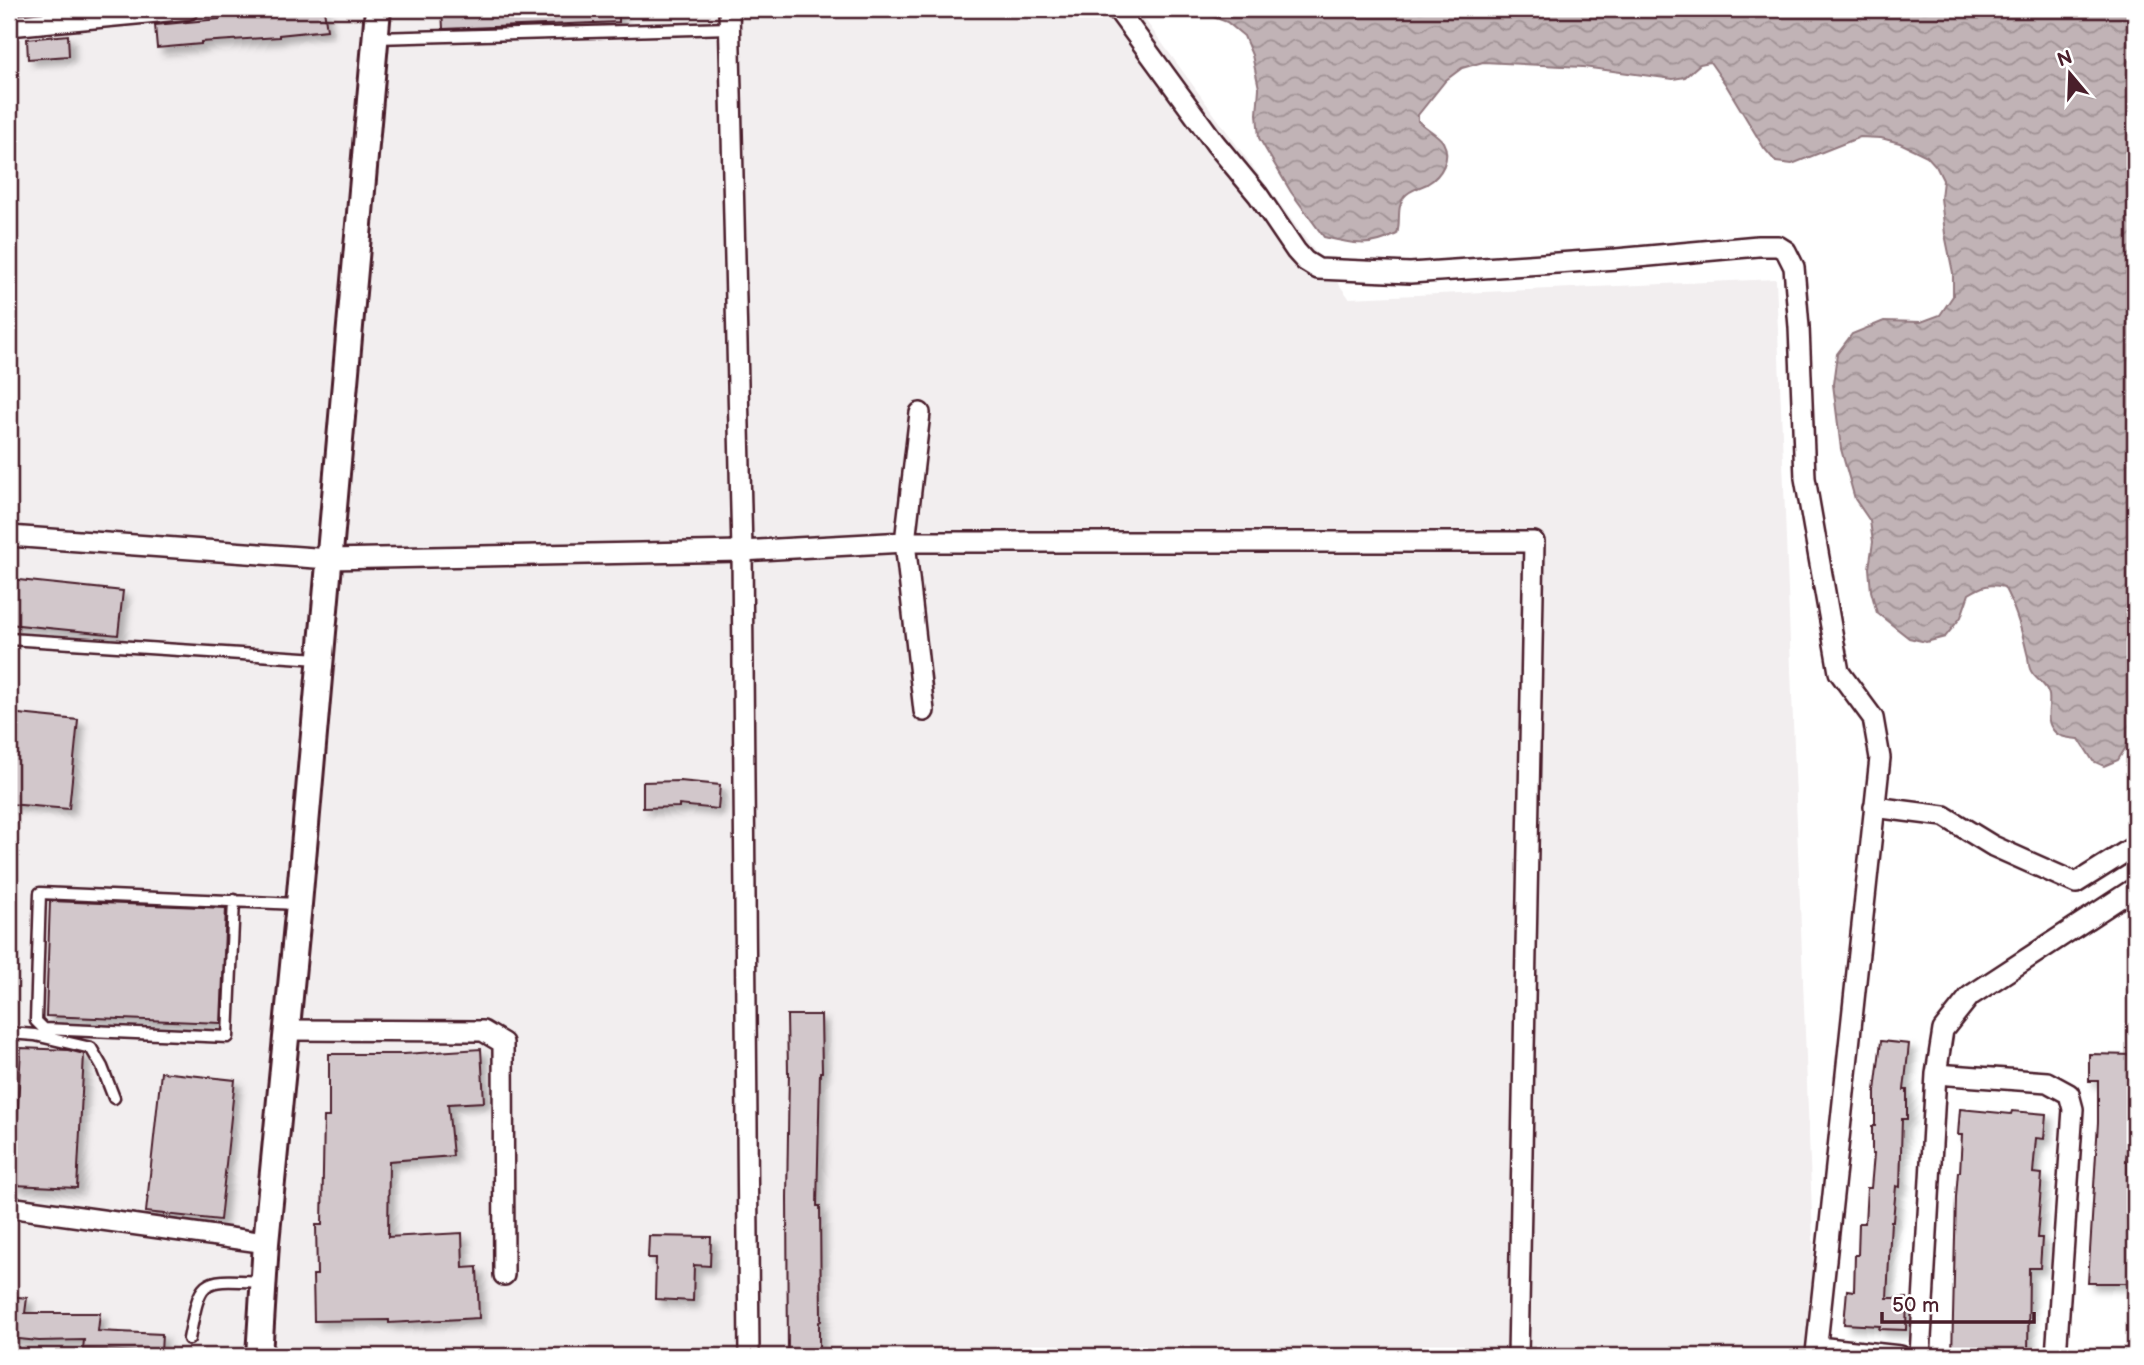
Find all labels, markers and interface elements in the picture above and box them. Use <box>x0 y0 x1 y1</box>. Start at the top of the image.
north arrow <box>2036 38 2106 108</box>
text: N <box>2054 46 2075 73</box>
scale bar <box>1882 1281 2034 1325</box>
text: 50 m <box>1892 1293 1939 1318</box>

